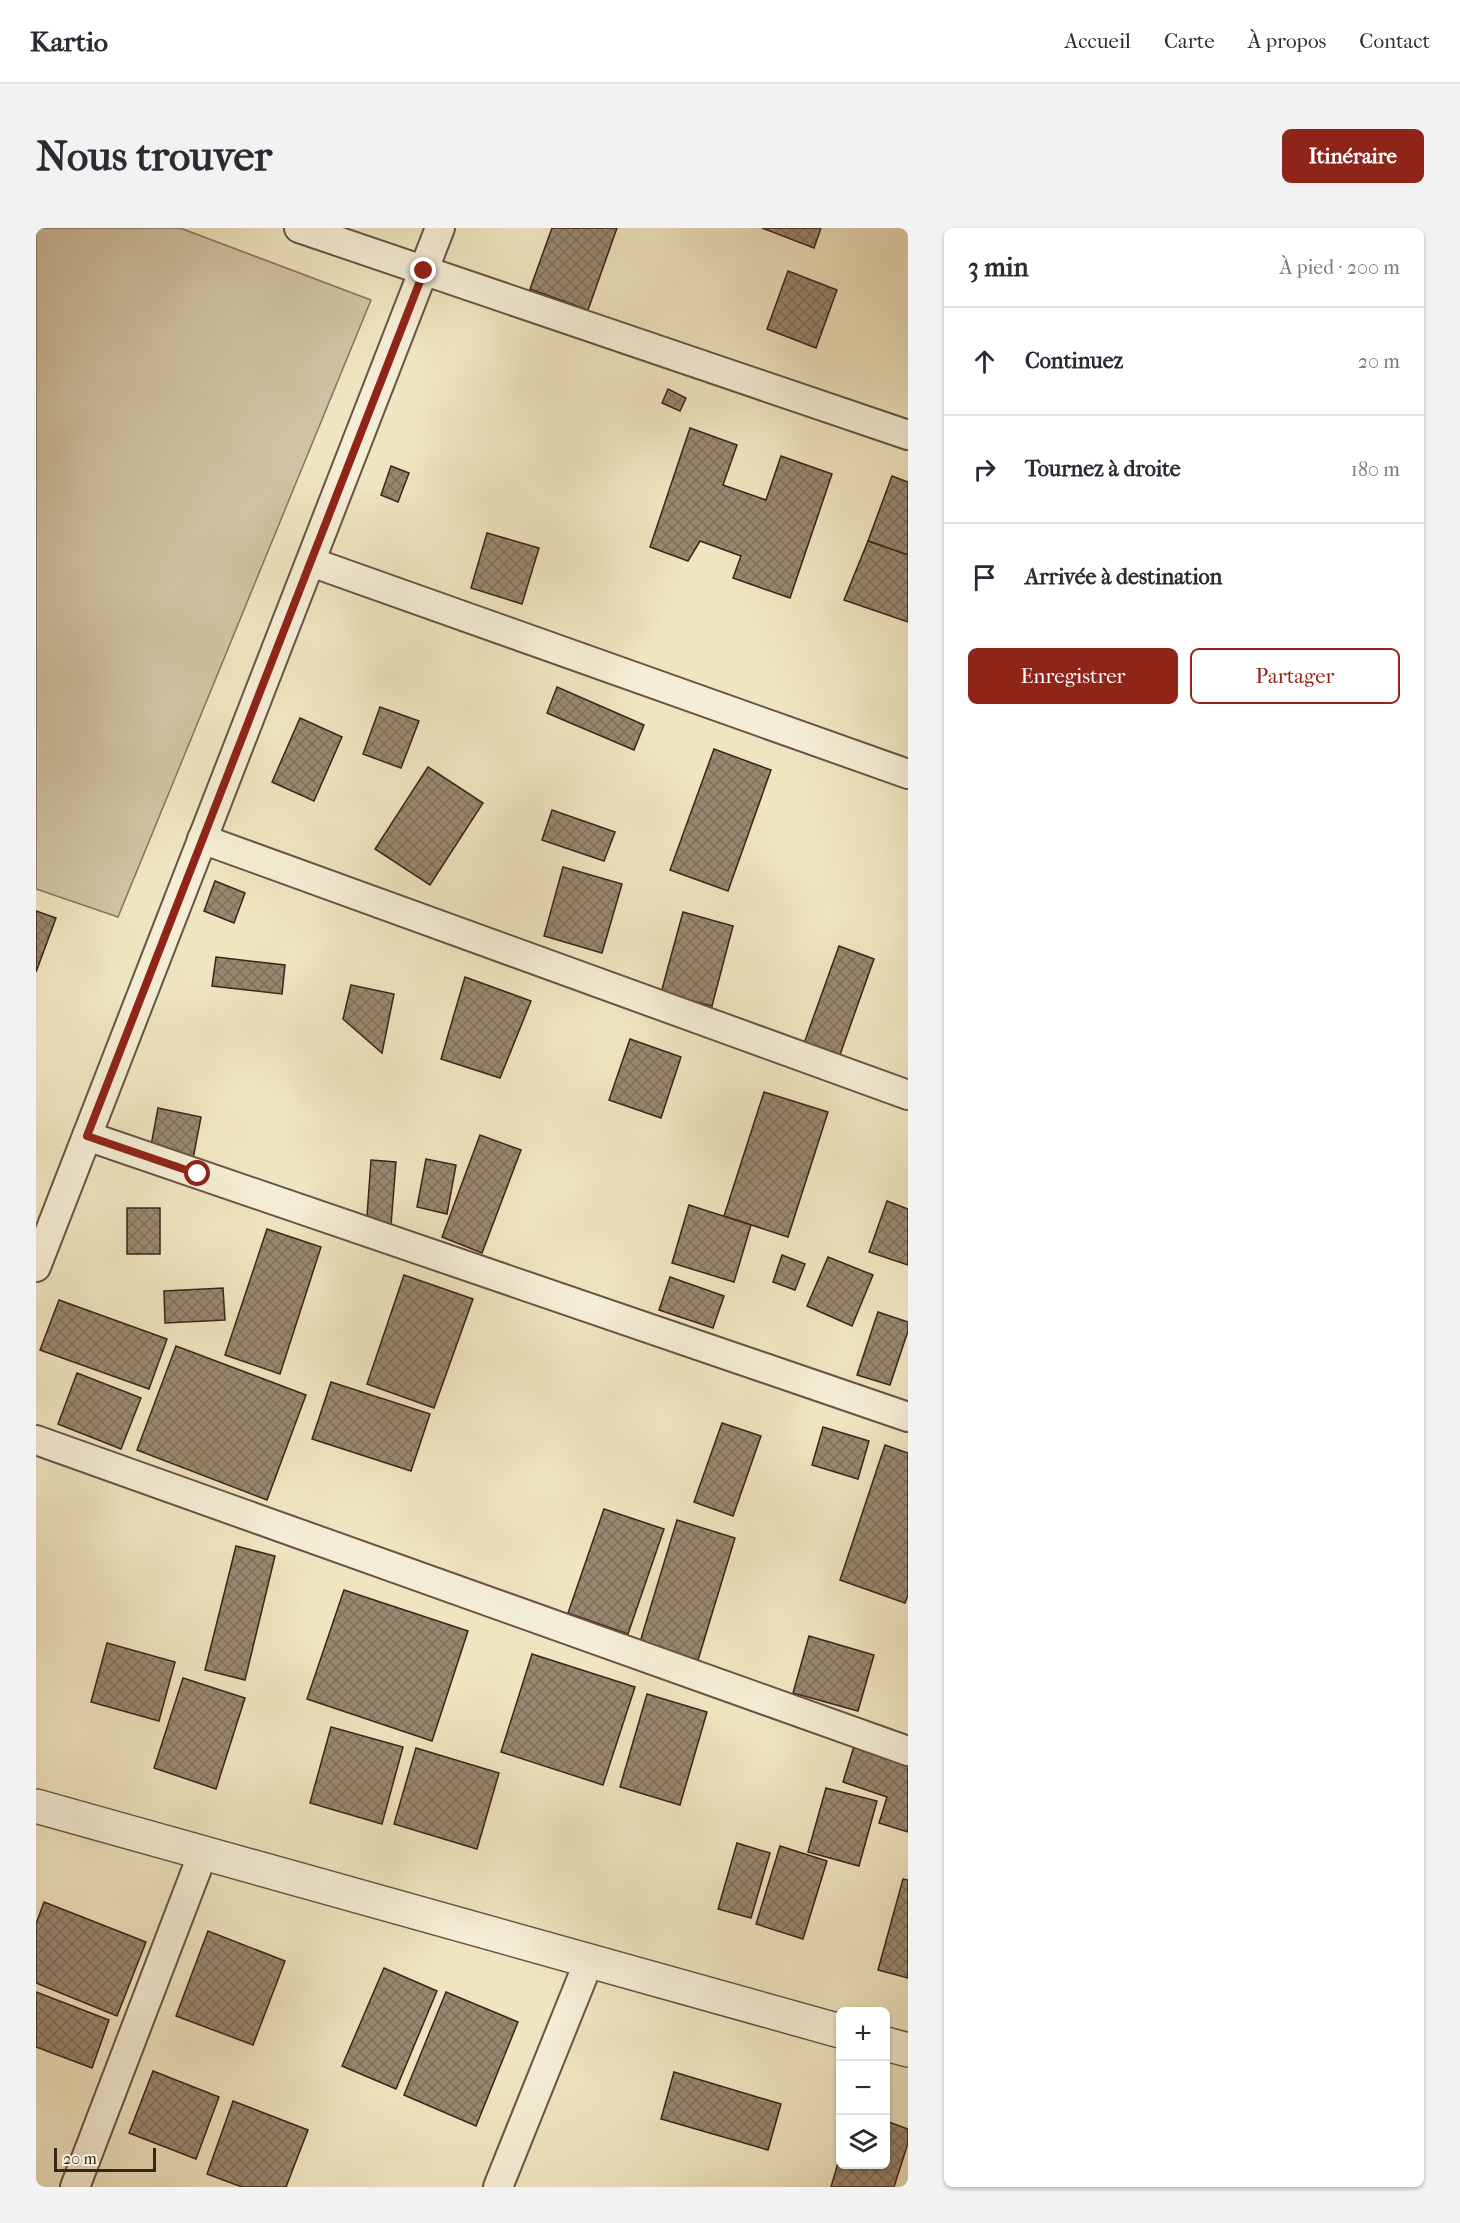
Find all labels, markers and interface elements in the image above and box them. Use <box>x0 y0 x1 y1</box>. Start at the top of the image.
text: Kartio <box>30 25 108 58</box>
text: Accueil <box>1065 29 1131 53</box>
text: Carte <box>1164 29 1215 53</box>
text: À propos <box>1248 29 1326 53</box>
text: Contact <box>1359 29 1430 53</box>
button: Itinéraire <box>1282 129 1424 183</box>
text: Nous trouver <box>36 132 272 181</box>
text: 3 min <box>968 252 1029 283</box>
text: À pied · 200 m <box>1280 256 1400 279</box>
route end <box>410 257 436 283</box>
icon: ahead <box>968 345 1001 378</box>
text: Continuez <box>1025 348 1123 374</box>
text: 20 m <box>1358 350 1400 373</box>
icon: right <box>968 453 1001 486</box>
text: Tournez à droite <box>1025 456 1181 482</box>
text: 180 m <box>1351 458 1400 481</box>
icon: arrive <box>968 561 1001 594</box>
text: Arrivée à destination <box>1025 564 1222 590</box>
button: Enregistrer <box>968 648 1178 704</box>
button: Partager <box>1190 648 1400 704</box>
route start <box>184 1160 210 1186</box>
map controls <box>836 2007 890 2169</box>
button: + <box>836 2007 890 2061</box>
button: − <box>836 2061 890 2115</box>
button: layers <box>836 2115 890 2169</box>
scale bar <box>54 2145 156 2172</box>
text: 20 m <box>63 2149 97 2168</box>

